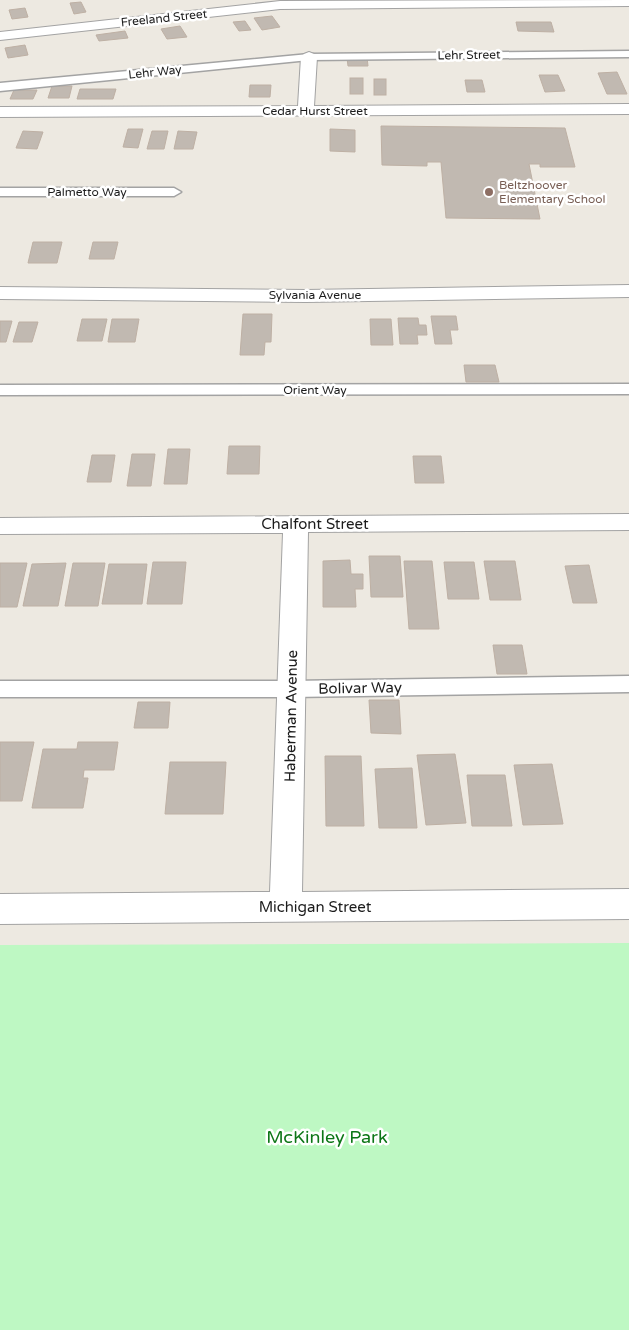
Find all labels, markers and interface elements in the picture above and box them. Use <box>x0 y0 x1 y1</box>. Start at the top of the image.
street label: Freeland Street <box>120 6 208 30</box>
street label: Lehr Street <box>437 47 501 63</box>
street label: Lehr Way <box>128 62 183 82</box>
street label: Cedar Hurst Street <box>262 104 368 118</box>
place label: Beltzhoover Elementary School <box>499 178 606 206</box>
street label: Palmetto Way <box>47 185 127 199</box>
marker: Beltzhoover Elementary School <box>483 186 495 198</box>
street label: Sylvania Avenue <box>269 288 361 302</box>
street label: Orient Way <box>283 383 347 397</box>
street label: Chalfont Street <box>261 515 369 533</box>
street label: Haberman Avenue <box>281 650 301 782</box>
street label: Bolivar Way <box>318 678 402 698</box>
street label: Michigan Street <box>259 898 372 916</box>
park label: McKinley Park <box>266 1126 388 1148</box>

